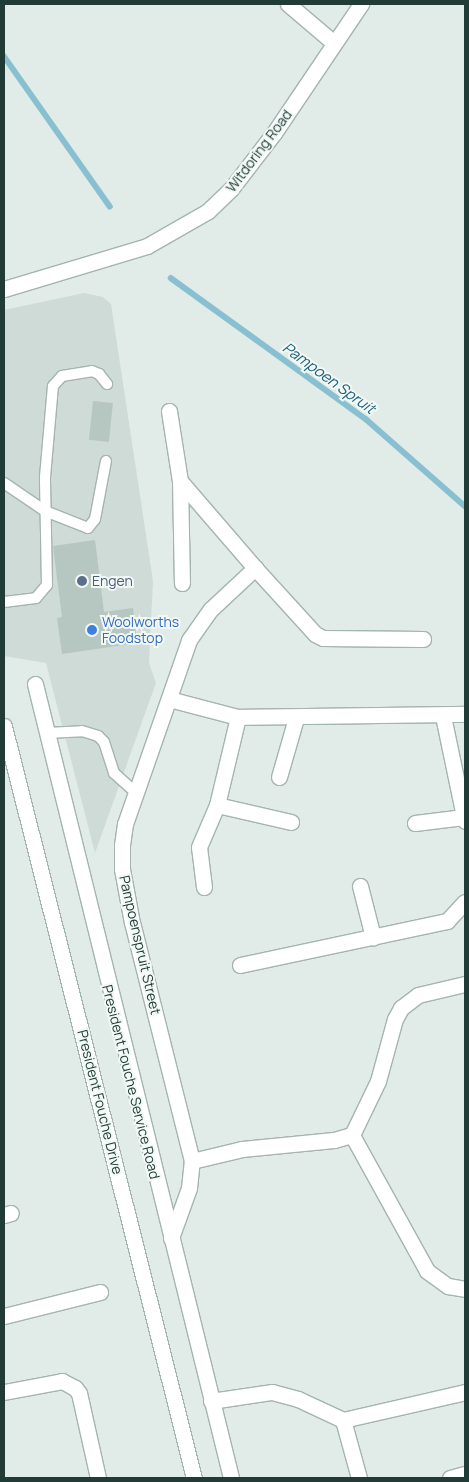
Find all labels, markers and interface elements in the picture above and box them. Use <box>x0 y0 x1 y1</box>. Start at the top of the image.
street label: Witdoring Road <box>223 106 295 196</box>
water label: Pampoen Spruit <box>279 338 379 418</box>
place label: Engen <box>92 573 133 589</box>
marker: Engen <box>76 575 88 587</box>
place label: Woolworths Foodstop <box>102 614 179 646</box>
marker: Woolworths Foodstop <box>86 624 98 636</box>
street label: Pampoenspruit Street <box>116 874 164 1016</box>
street label: President Fouche Service Road <box>99 983 163 1181</box>
street label: President Fouche Drive <box>74 1028 126 1176</box>

